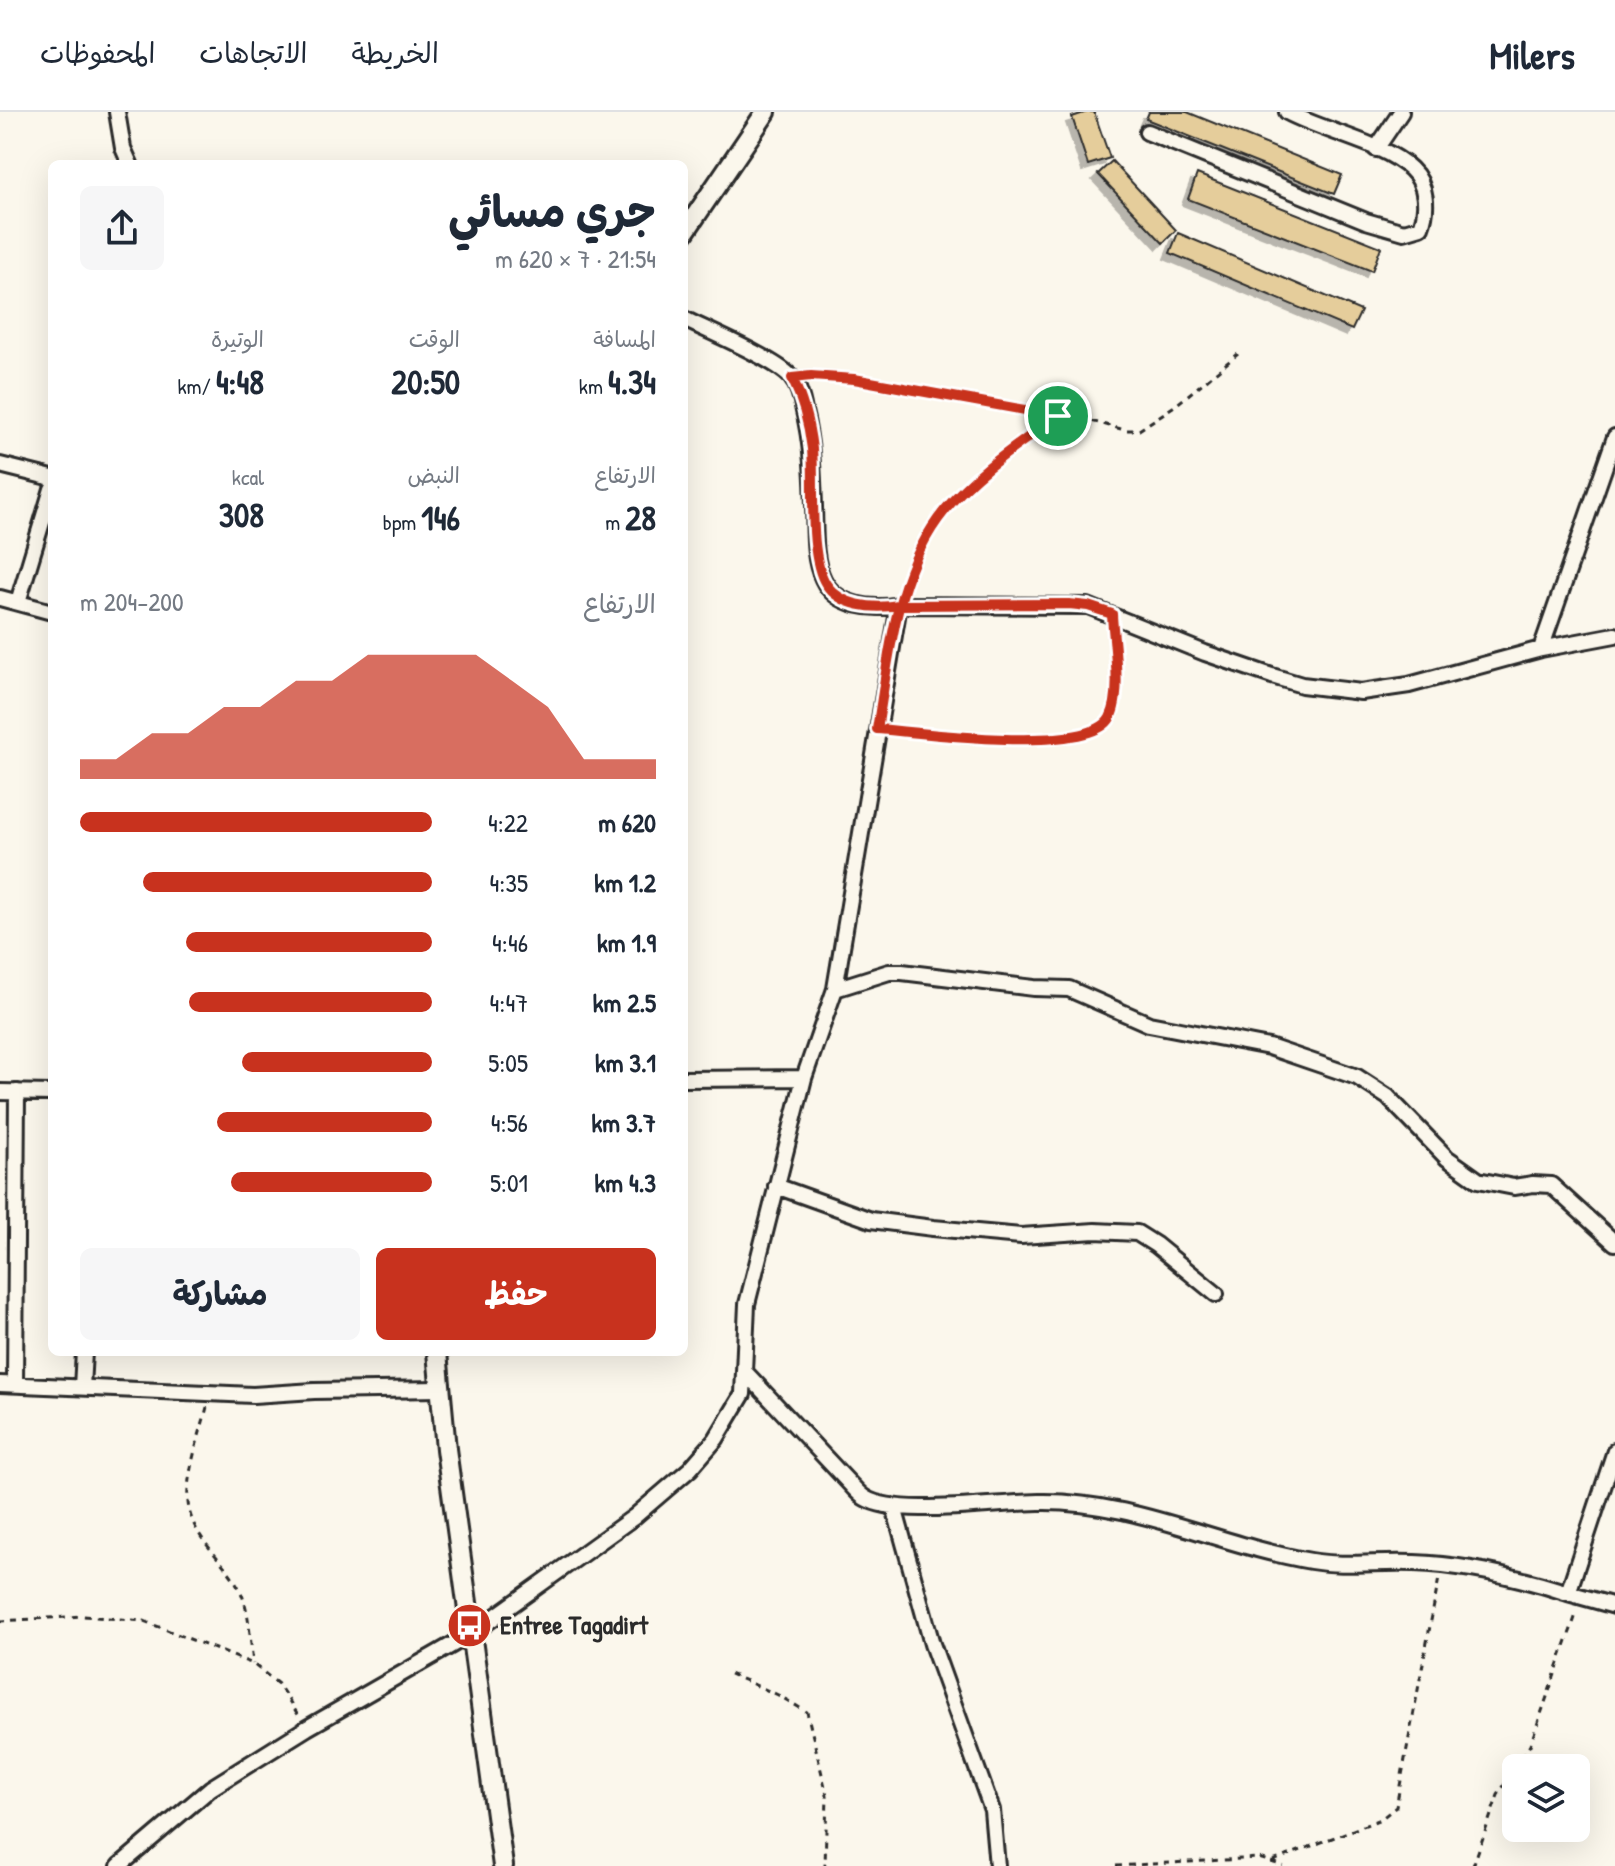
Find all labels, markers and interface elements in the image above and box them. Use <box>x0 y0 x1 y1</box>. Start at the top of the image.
text: Milers <box>1489 29 1575 81</box>
text: المحفوظات <box>40 34 155 72</box>
text: الاتجاهات <box>199 34 307 72</box>
text: الخريطة <box>351 34 439 72</box>
text: جري مسائي <box>448 181 656 241</box>
button: share <box>80 186 164 270</box>
text: 21:54 · 7 × 620 m <box>495 241 656 276</box>
text: الوتيرة <box>211 324 264 354</box>
text: الوقت <box>409 324 460 354</box>
text: المسافة <box>593 324 656 354</box>
text: 4:48 <box>216 359 264 405</box>
text: 20:50 <box>391 359 460 405</box>
text: 4.34 <box>608 359 656 405</box>
text: /km <box>177 371 216 401</box>
text: km <box>579 371 608 401</box>
pin <box>1024 382 1092 450</box>
icon: arrive <box>1036 394 1080 438</box>
text: النبض <box>407 460 460 490</box>
text: الارتفاع <box>594 460 656 490</box>
text: kcal <box>232 462 264 492</box>
text: 308 <box>219 492 264 538</box>
text: 146 <box>421 495 460 541</box>
text: 28 <box>625 495 656 541</box>
text: bpm <box>383 507 421 537</box>
text: m <box>605 507 625 537</box>
text: 200–204 m <box>80 584 184 619</box>
text: الارتفاع <box>583 586 656 621</box>
text: 4:22 <box>488 805 528 840</box>
text: 620 m <box>598 805 656 840</box>
text: 4:35 <box>490 865 528 900</box>
text: 1.2 km <box>594 865 656 900</box>
text: 4:46 <box>492 925 528 960</box>
text: 1.9 km <box>597 925 656 960</box>
text: 4:47 <box>490 985 528 1020</box>
text: 2.5 km <box>593 985 656 1020</box>
text: 5:05 <box>488 1045 528 1080</box>
text: 3.1 km <box>595 1045 656 1080</box>
text: 4:56 <box>491 1105 528 1140</box>
text: 3.7 km <box>591 1105 656 1140</box>
text: 5:01 <box>490 1165 528 1200</box>
text: 4.3 km <box>595 1165 656 1200</box>
button: مشاركة <box>80 1248 360 1340</box>
button: حفظ <box>376 1248 656 1340</box>
bus stop icon: Entree Tagadirt <box>445 1601 493 1649</box>
place label: Entree Tagadirt <box>500 1607 649 1643</box>
map controls <box>1502 1754 1590 1842</box>
button: layers <box>1502 1754 1590 1842</box>

